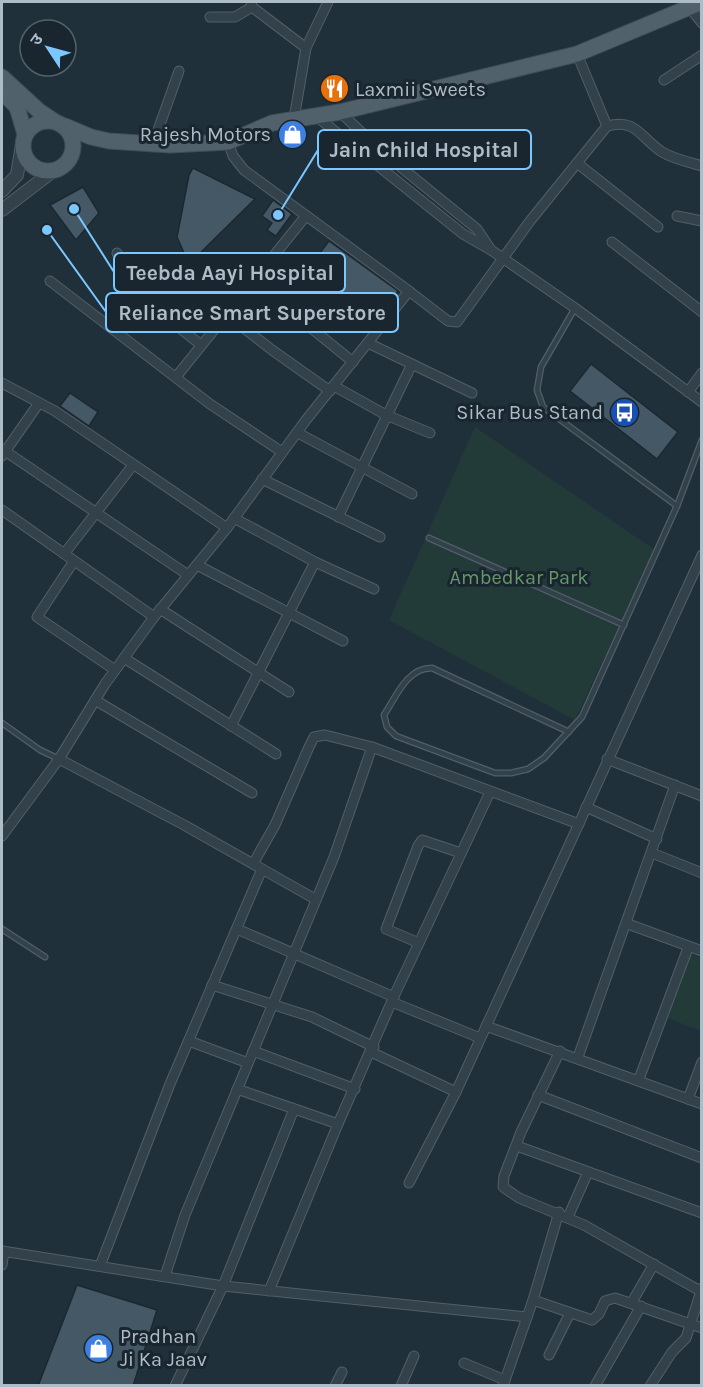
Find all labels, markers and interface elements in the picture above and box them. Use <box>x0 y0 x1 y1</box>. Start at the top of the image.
north arrow <box>18 18 78 78</box>
text: उ <box>26 30 47 49</box>
restaurant icon: Laxmii Sweets <box>318 73 350 105</box>
place label: Laxmii Sweets <box>355 78 486 101</box>
shop icon: Rajesh Motors <box>276 118 308 150</box>
place label: Rajesh Motors <box>140 123 271 146</box>
callout: Jain Child Hospital <box>318 130 531 169</box>
text: Jain Child Hospital <box>329 138 519 162</box>
callout: Teebda Aayi Hospital <box>114 253 345 292</box>
text: Teebda Aayi Hospital <box>126 261 334 285</box>
callout: Reliance Smart Superstore <box>106 293 398 332</box>
text: Reliance Smart Superstore <box>118 301 386 325</box>
bus stop icon: Sikar Bus Stand <box>608 396 640 428</box>
place label: Sikar Bus Stand <box>456 401 603 424</box>
park label: Ambedkar Park <box>449 566 589 589</box>
place label: Pradhan Ji Ka Jaav <box>120 1325 207 1371</box>
shop icon: Pradhan Ji Ka Jaav <box>83 1332 115 1364</box>

